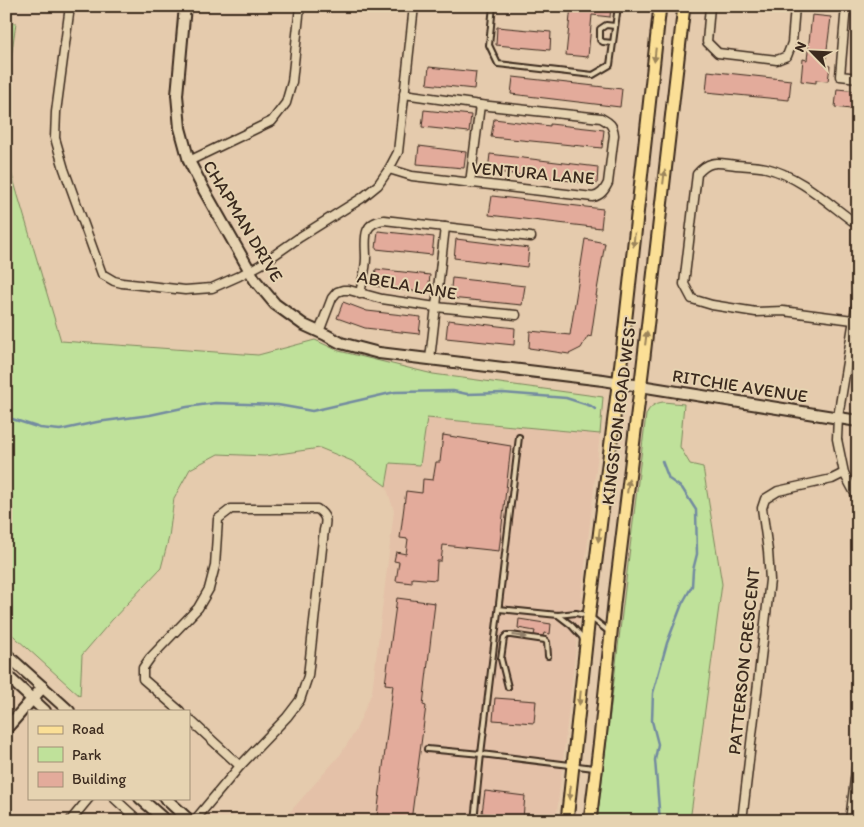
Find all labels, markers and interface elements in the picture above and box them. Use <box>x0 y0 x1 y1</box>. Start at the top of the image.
north arrow <box>786 28 836 78</box>
text: N <box>791 39 810 55</box>
one-way arrow <box>651 47 659 63</box>
street label: CHAPMAN DRIVE <box>198 156 288 286</box>
street label: VENTURA LANE <box>470 157 596 189</box>
one-way arrow <box>660 168 668 184</box>
one-way arrow <box>630 232 638 248</box>
street label: ABELA LANE <box>355 265 459 305</box>
street label: KINGSTON ROAD WEST <box>597 316 641 506</box>
one-way arrow <box>642 330 650 346</box>
street label: RITCHIE AVENUE <box>671 364 809 408</box>
one-way arrow <box>624 478 632 494</box>
one-way arrow <box>595 528 603 544</box>
street label: PATTERSON CRESCENT <box>723 566 765 756</box>
one-way arrow <box>512 632 528 640</box>
one-way arrow <box>576 690 584 706</box>
legend <box>28 710 190 800</box>
text: Road <box>72 720 105 738</box>
text: Park <box>72 746 102 764</box>
text: Building <box>72 770 126 788</box>
one-way arrow <box>566 786 574 802</box>

